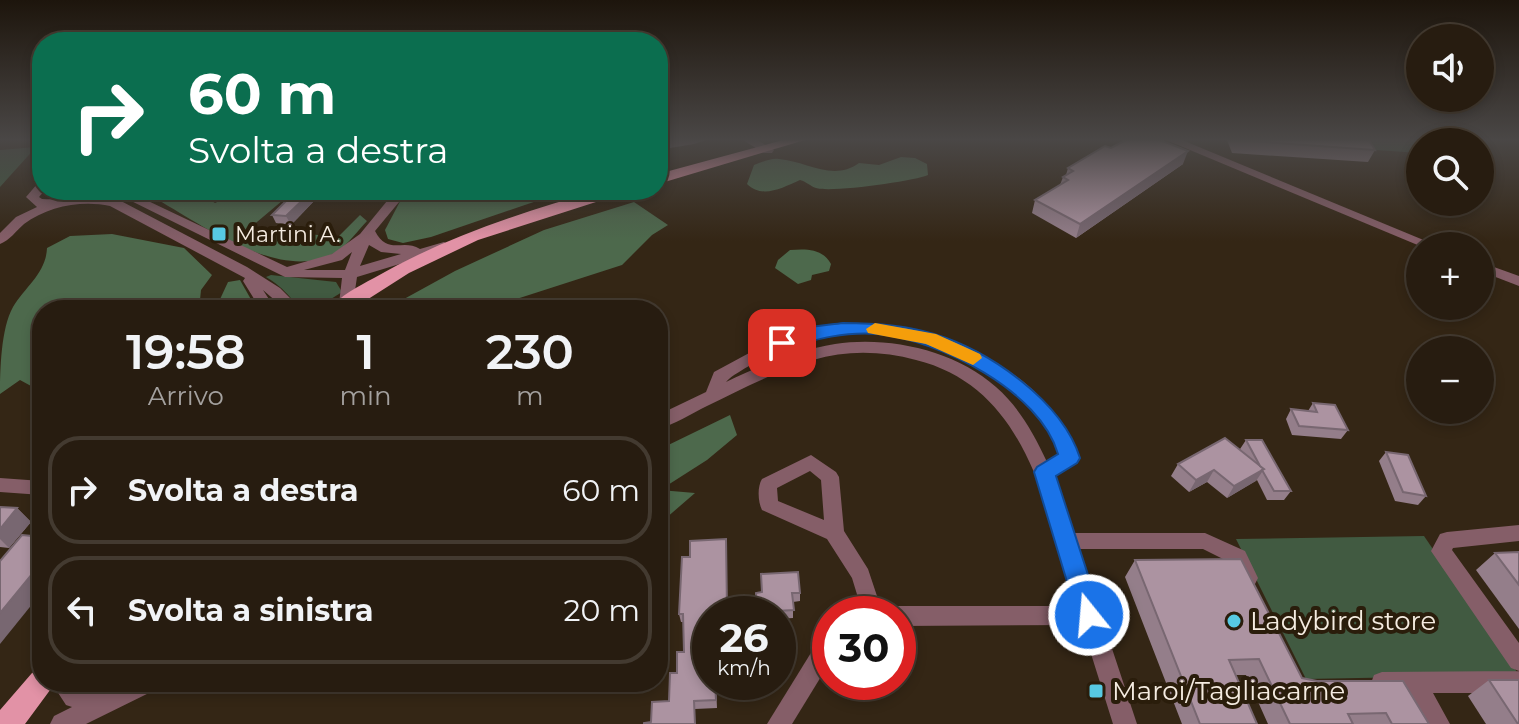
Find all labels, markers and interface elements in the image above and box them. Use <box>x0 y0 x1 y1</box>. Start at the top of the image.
map controls <box>1406 24 1494 424</box>
button: sound <box>1406 24 1494 112</box>
text: 60 m <box>188 60 336 128</box>
icon: right <box>56 64 160 168</box>
text: Svolta a destra <box>188 128 448 172</box>
button: search <box>1406 128 1494 216</box>
place label: Martini A. <box>235 221 341 248</box>
marker: Martini A. <box>210 225 228 243</box>
button: + <box>1406 232 1494 320</box>
pin <box>748 309 816 377</box>
icon: arrive <box>760 321 804 365</box>
text: 19:58 <box>126 323 245 381</box>
text: 1 <box>356 323 375 381</box>
text: 230 <box>486 323 574 381</box>
button: − <box>1406 336 1494 424</box>
text: Arrivo <box>148 380 224 412</box>
text: min <box>340 380 392 412</box>
text: m <box>516 380 544 412</box>
icon: right <box>60 468 104 512</box>
text: Svolta a destra <box>128 472 358 509</box>
text: 60 m <box>562 472 640 509</box>
position arrow <box>1047 573 1131 657</box>
icon: left <box>60 588 104 632</box>
text: Svolta a sinistra <box>128 592 374 629</box>
text: 20 m <box>563 592 640 629</box>
speed limit sign: 30 <box>812 596 916 700</box>
place label: Ladybird store <box>1250 605 1436 637</box>
marker: Ladybird store <box>1225 612 1243 630</box>
text: 26 <box>719 613 769 662</box>
text: km/h <box>717 656 771 680</box>
place label: Maroi/Tagliacarne <box>1112 675 1345 707</box>
marker: Maroi/Tagliacarne <box>1087 682 1105 700</box>

